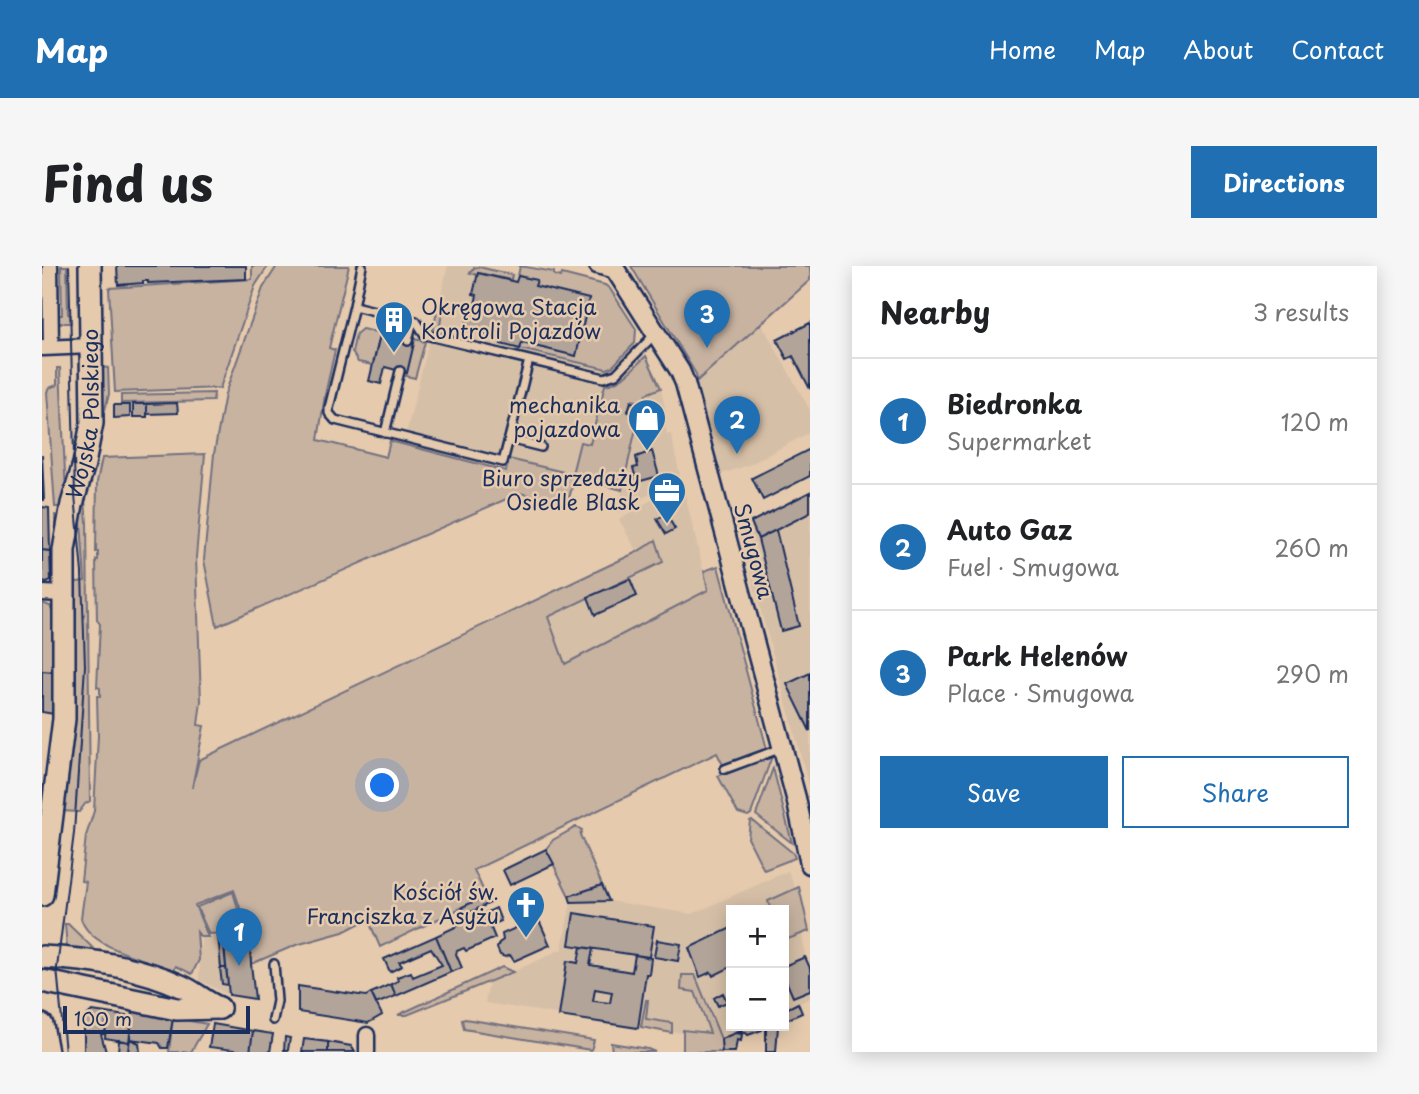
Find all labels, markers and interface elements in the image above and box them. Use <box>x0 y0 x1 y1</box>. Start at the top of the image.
text: Map <box>35 24 108 74</box>
text: Home <box>989 31 1056 67</box>
text: Map <box>1094 31 1145 67</box>
text: About <box>1183 31 1253 67</box>
text: Contact <box>1291 31 1384 67</box>
text: Find us <box>42 145 213 219</box>
button: Directions <box>1191 146 1377 218</box>
text: Nearby <box>880 289 990 334</box>
place label: Okręgowa Stacja Kontroli Pojazdów <box>421 290 601 346</box>
pin: 3 <box>684 290 730 348</box>
text: 3 results <box>1253 294 1349 329</box>
building icon: Okręgowa Stacja Kontroli Pojazdów <box>373 299 415 354</box>
street label: Wojska Polskiego <box>57 329 106 502</box>
text: Biedronka <box>947 384 1082 423</box>
place label: mechanika pojazdowa <box>509 388 621 444</box>
pin: 2 <box>714 396 760 454</box>
shop icon: mechanika pojazdowa <box>626 397 668 452</box>
text: 1 <box>898 404 909 439</box>
text: 120 m <box>1281 404 1349 439</box>
text: Supermarket <box>947 423 1091 458</box>
place label: Biuro sprzedaży Osiedle Blask <box>482 461 640 517</box>
office icon: Biuro sprzedaży Osiedle Blask <box>646 470 688 525</box>
street label: Smugowa <box>727 499 783 602</box>
text: Auto Gaz <box>947 510 1073 549</box>
text: 2 <box>895 530 911 565</box>
text: 260 m <box>1274 530 1349 565</box>
text: Fuel · Smugowa <box>947 549 1119 584</box>
text: Park Helenów <box>947 636 1128 675</box>
text: 3 <box>895 656 911 691</box>
text: 290 m <box>1276 656 1349 691</box>
text: Place · Smugowa <box>947 675 1134 710</box>
button: Save <box>880 756 1108 828</box>
button: Share <box>1122 756 1349 828</box>
your location <box>365 768 399 802</box>
place label: Kościół św. Franciszka z Asyżu <box>306 875 499 931</box>
church icon: Kościół św. Franciszka z Asyżu <box>505 884 547 939</box>
map controls <box>726 905 789 1031</box>
button: + <box>726 905 789 968</box>
pin: 1 <box>216 908 262 966</box>
button: − <box>726 968 789 1031</box>
scale bar <box>63 1003 250 1035</box>
text: 100 m <box>74 1004 132 1032</box>

